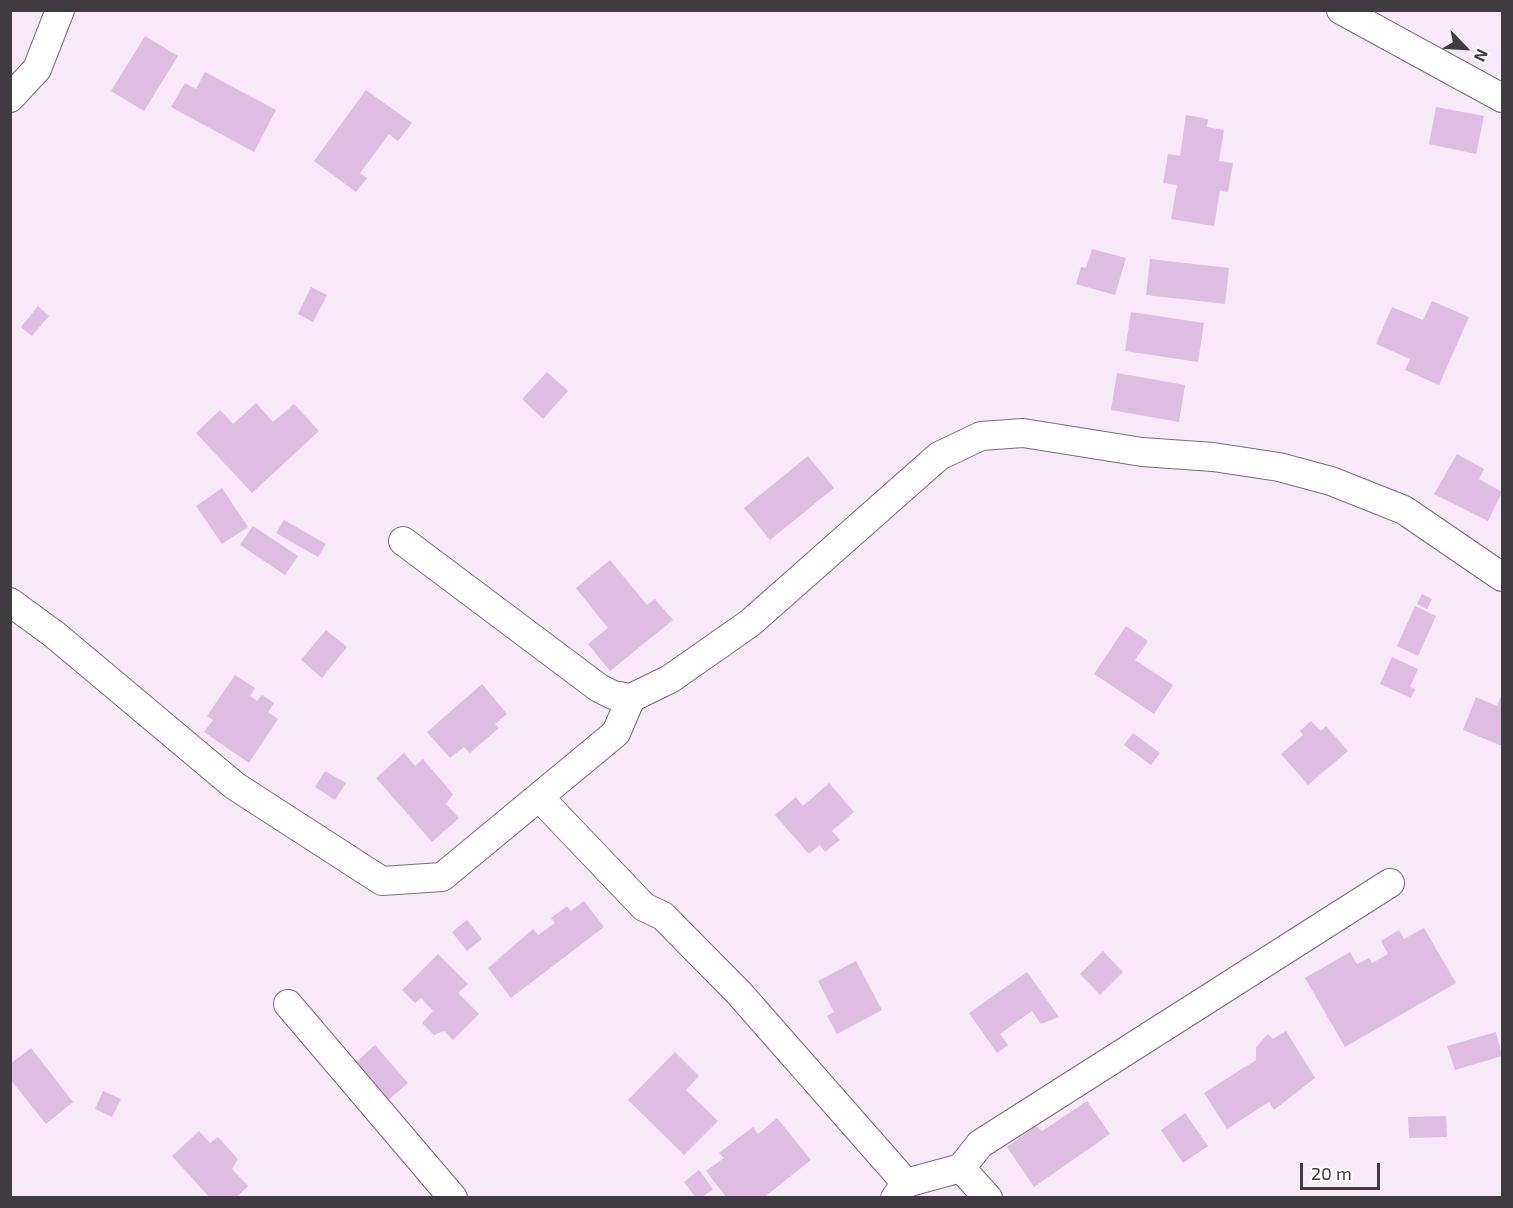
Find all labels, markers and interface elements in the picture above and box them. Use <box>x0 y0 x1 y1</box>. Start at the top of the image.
north arrow <box>1435 18 1495 78</box>
text: N <box>1471 47 1493 65</box>
scale bar <box>1303 1151 1382 1189</box>
text: 20 m <box>1311 1162 1352 1184</box>

